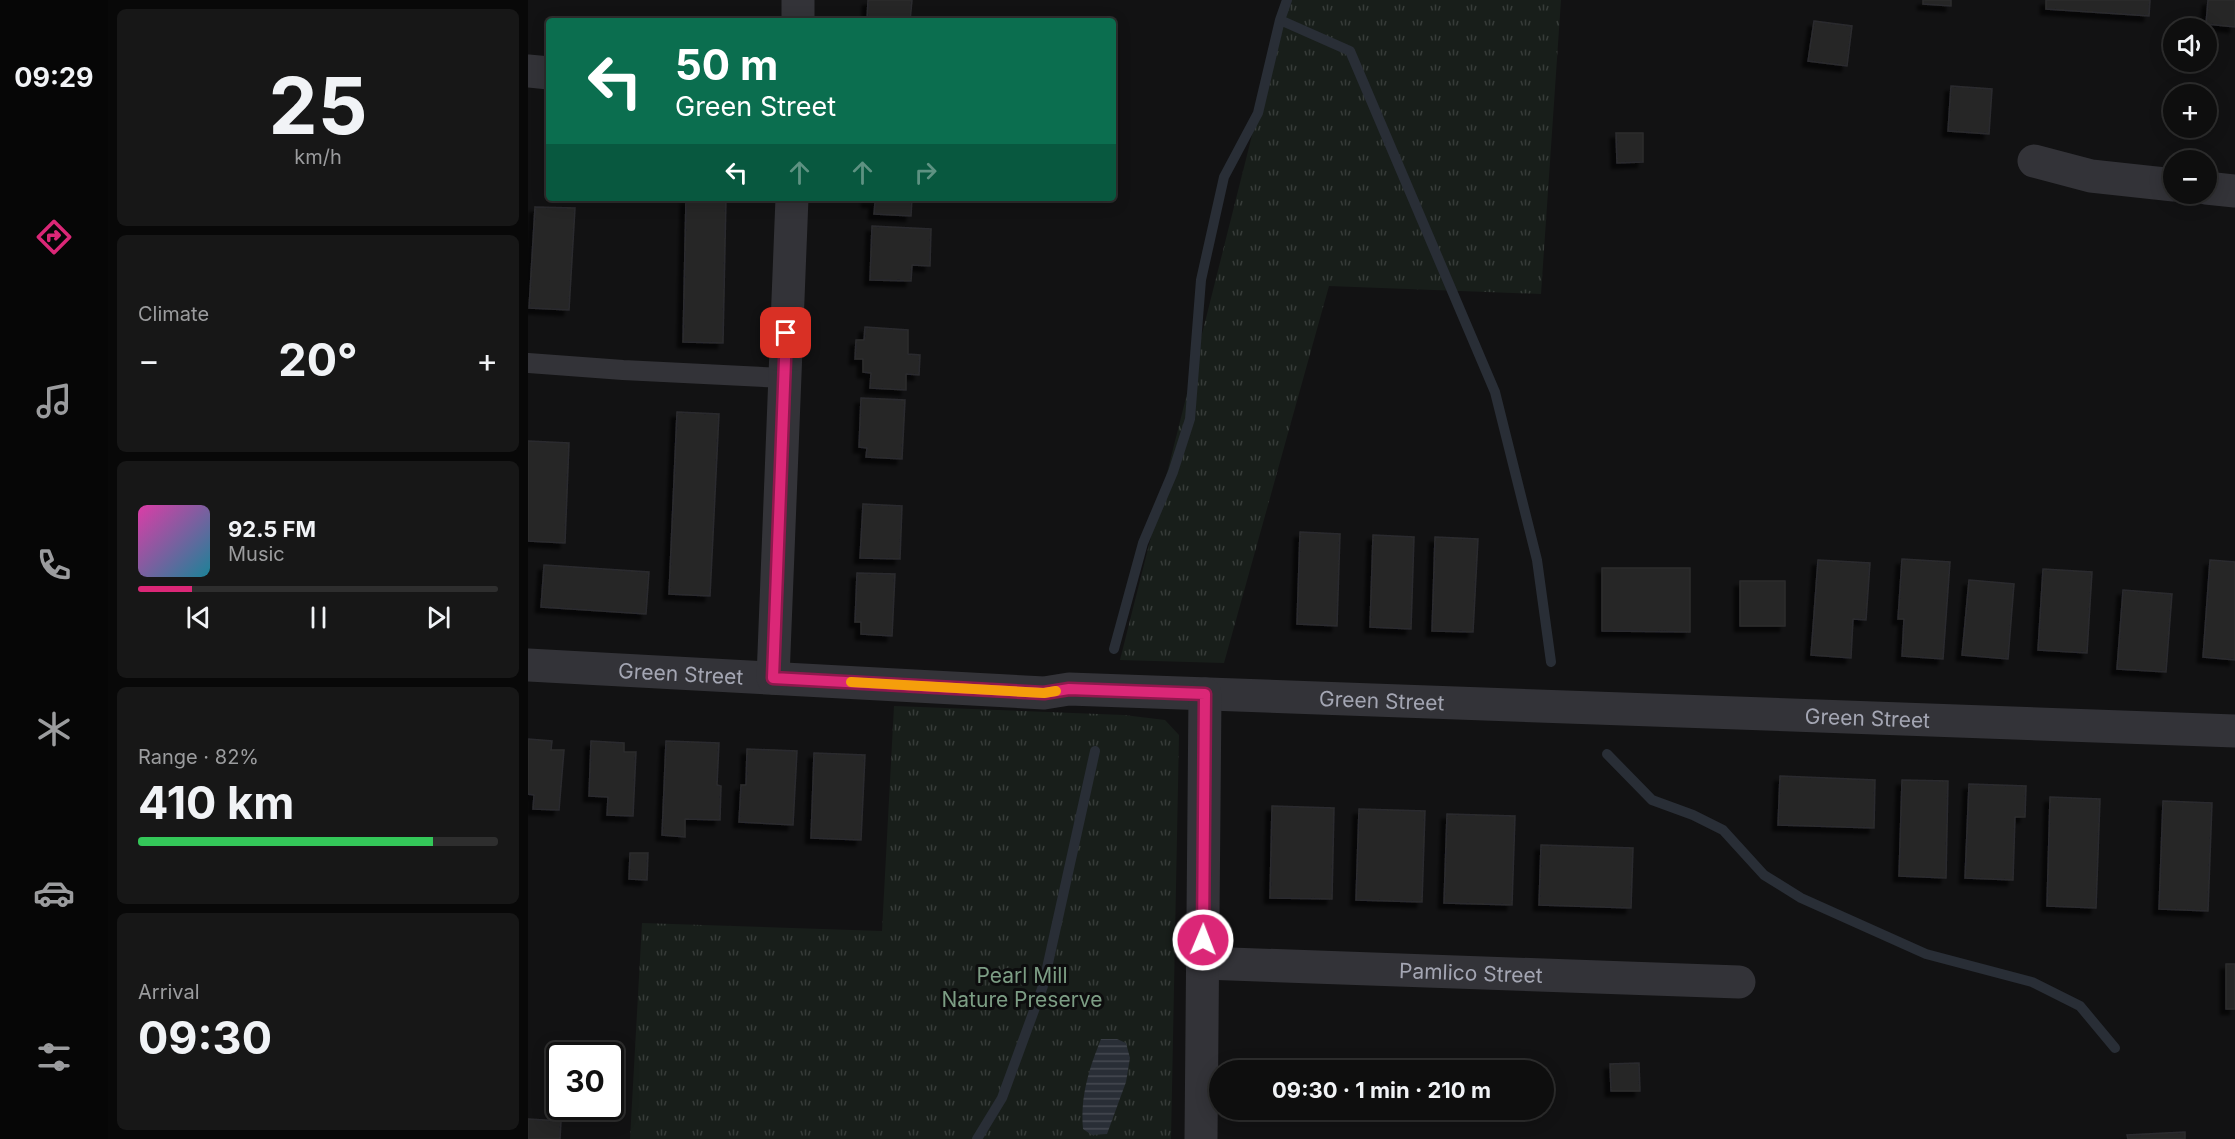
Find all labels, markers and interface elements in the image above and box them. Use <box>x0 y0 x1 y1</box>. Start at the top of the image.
map controls <box>2163 18 2217 204</box>
button: sound <box>2163 18 2217 72</box>
text: 50 m <box>675 39 778 90</box>
icon: left <box>576 42 654 120</box>
text: 25 <box>269 58 368 153</box>
text: 09:29 <box>14 61 94 94</box>
button: + <box>2163 84 2217 138</box>
text: Green Street <box>675 90 836 123</box>
text: km/h <box>294 145 342 169</box>
button: − <box>2163 150 2217 204</box>
icon: left <box>720 156 753 189</box>
icon: ahead <box>783 156 816 189</box>
icon: ahead <box>846 156 879 189</box>
icon: right <box>909 156 942 189</box>
icon: directions <box>33 216 75 258</box>
text: Climate <box>138 302 209 326</box>
pin <box>760 307 811 358</box>
icon: arrive <box>769 316 802 349</box>
text: 20° <box>278 332 358 387</box>
text: − <box>138 340 160 380</box>
text: + <box>476 340 498 380</box>
icon: music <box>33 380 75 422</box>
text: 92.5 FM <box>228 516 316 542</box>
text: Music <box>228 542 285 566</box>
icon: phone <box>33 544 75 586</box>
icon: previous <box>182 601 215 634</box>
icon: pause <box>302 601 335 634</box>
icon: next <box>422 601 455 634</box>
street label: Green Street <box>618 657 744 689</box>
street label: Green Street <box>1319 686 1445 715</box>
street label: Green Street <box>1804 703 1931 733</box>
icon: climate <box>33 708 75 750</box>
text: Range · 82% <box>138 745 259 769</box>
text: 410 km <box>138 775 294 830</box>
icon: car <box>33 872 75 914</box>
position arrow <box>1171 908 1235 972</box>
street label: Pamlico Street <box>1399 957 1543 988</box>
park label: Pearl Mill Nature Preserve <box>941 963 1103 1012</box>
text: Arrival <box>138 980 200 1004</box>
text: 09:30 <box>138 1010 272 1065</box>
icon: filters <box>33 1036 75 1078</box>
speed limit sign: 30 <box>546 1042 624 1120</box>
text: 09:30 · 1 min · 210 m <box>1272 1077 1491 1103</box>

